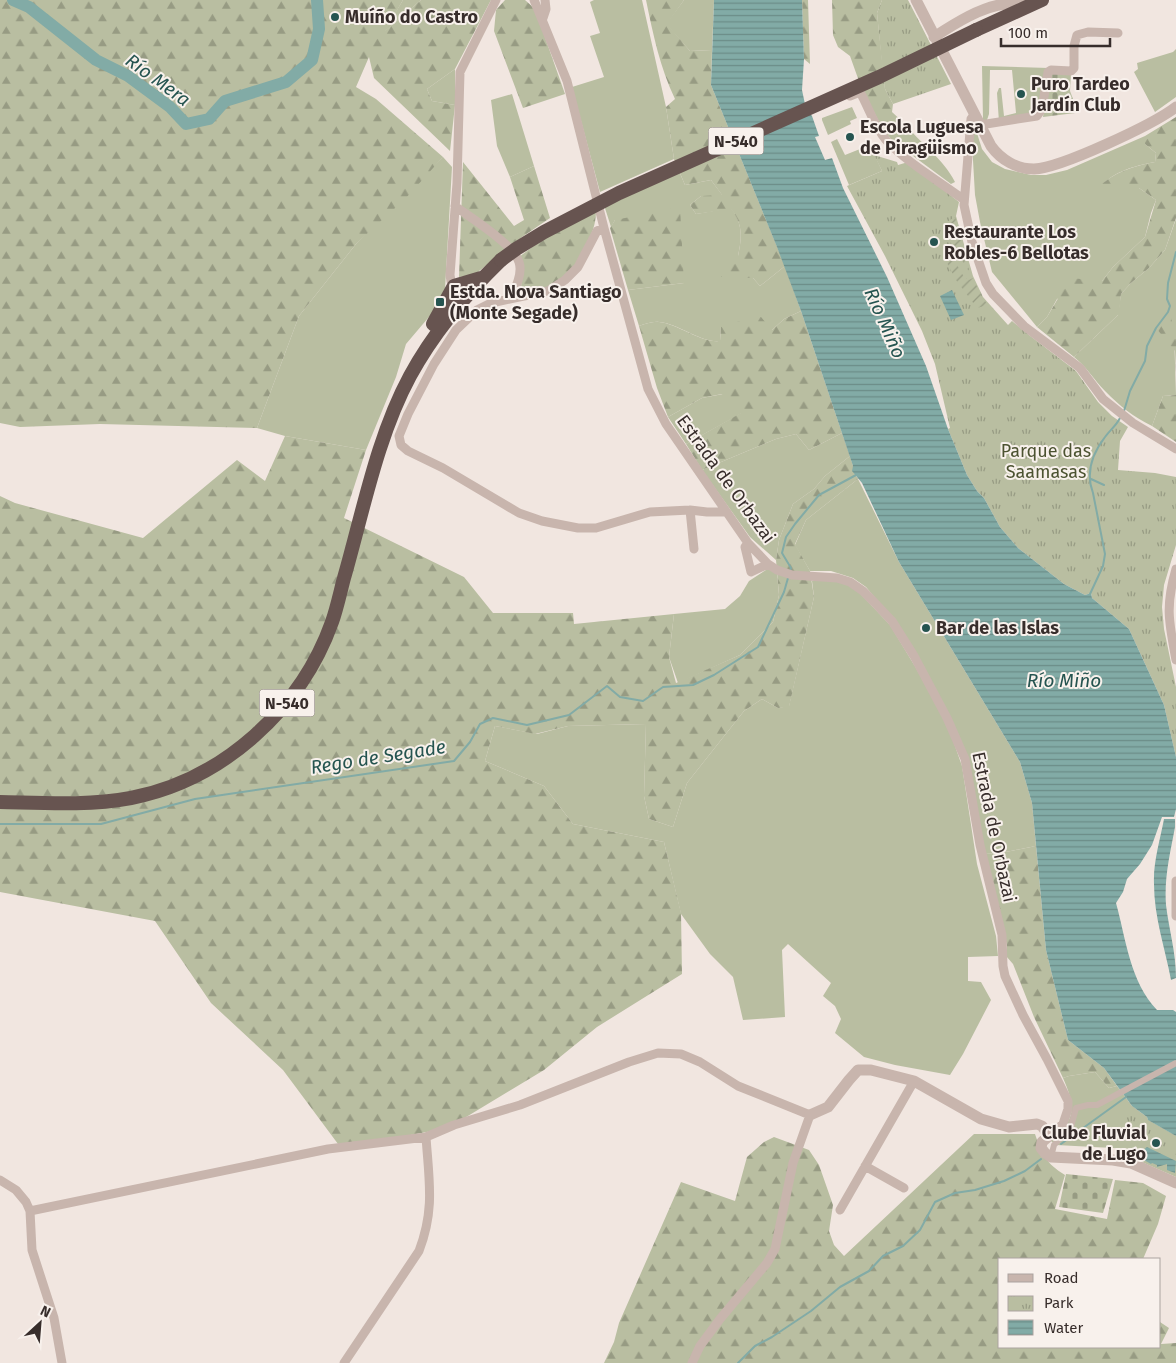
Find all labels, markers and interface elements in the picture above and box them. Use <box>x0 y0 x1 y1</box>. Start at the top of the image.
place label: Muíño do Castro <box>345 6 478 28</box>
marker: Muíño do Castro <box>329 11 341 23</box>
scale bar <box>1001 15 1110 47</box>
text: 100 m <box>1008 24 1048 42</box>
water label: Río Mera <box>121 49 195 111</box>
place label: Puro Tardeo Jardín Club <box>1030 73 1130 116</box>
marker: Puro Tardeo Jardín Club <box>1015 88 1027 100</box>
place label: Escola Luguesa de Piragüismo <box>860 116 984 159</box>
road number: N-540 <box>708 128 764 154</box>
marker: Escola Luguesa de Piragüismo <box>844 131 856 143</box>
place label: Restaurante Los Robles-6 Bellotas <box>944 221 1089 264</box>
marker: Restaurante Los Robles-6 Bellotas <box>928 236 940 248</box>
place label: Estda. Nova Santiago (Monte Segade) <box>450 281 622 324</box>
water label: Río Miño <box>859 284 911 362</box>
marker: Estda. Nova Santiago (Monte Segade) <box>434 296 446 308</box>
street label: Estrada de Orbazai <box>672 410 780 548</box>
park label: Parque das Saamasas <box>1001 440 1091 483</box>
place label: Bar de las Islas <box>936 617 1059 639</box>
marker: Bar de las Islas <box>920 622 932 634</box>
water label: Río Miño <box>1027 669 1101 692</box>
road number: N-540 <box>260 690 314 716</box>
water label: Rego de Segade <box>309 735 447 779</box>
street label: Estrada de Orbazai <box>967 750 1021 904</box>
place label: Clube Fluvial de Lugo <box>1042 1122 1147 1165</box>
marker: Clube Fluvial de Lugo <box>1150 1137 1162 1149</box>
legend <box>998 1258 1161 1348</box>
text: Road <box>1044 1269 1079 1287</box>
text: Park <box>1044 1294 1074 1312</box>
north arrow <box>15 1298 65 1348</box>
text: N <box>38 1302 53 1321</box>
text: Water <box>1044 1319 1083 1337</box>

